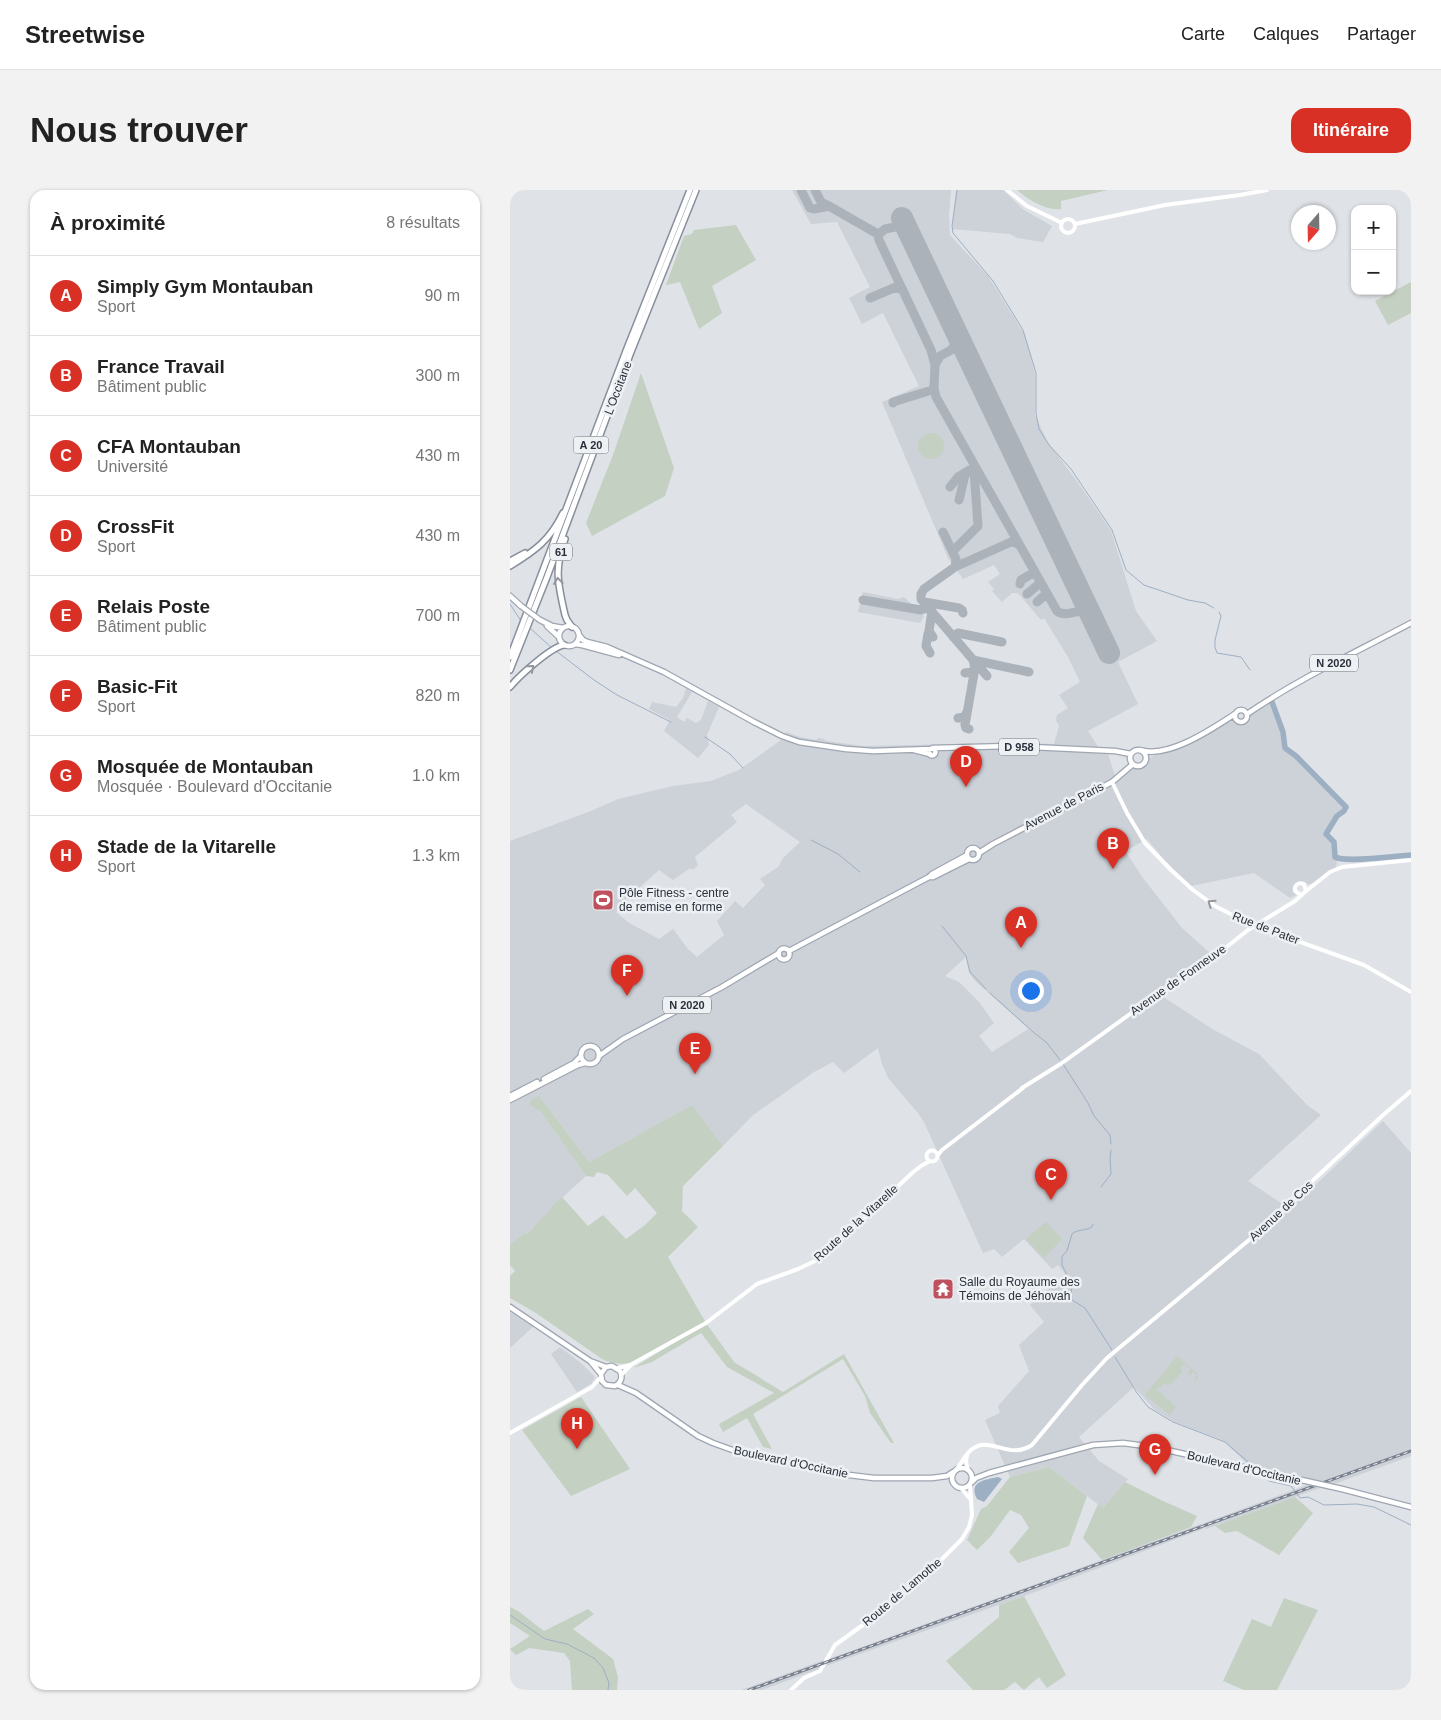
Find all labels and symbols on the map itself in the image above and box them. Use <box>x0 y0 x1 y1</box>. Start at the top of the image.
north arrow <box>1291 205 1336 250</box>
street label: L'Occitane <box>601 359 635 417</box>
road number: A 20 <box>574 436 608 454</box>
road number: 61 <box>550 544 572 561</box>
one-way arrow <box>553 577 564 585</box>
road number: N 2020 <box>1310 654 1358 672</box>
one-way arrow <box>525 665 534 673</box>
road number: D 958 <box>999 738 1039 756</box>
pin: D <box>950 746 982 787</box>
street label: Avenue de Paris <box>1022 779 1106 833</box>
pin: B <box>1097 828 1129 869</box>
place label: Pôle Fitness - centre de remise en forme <box>619 886 729 914</box>
sports icon: Pôle Fitness - centre de remise en forme <box>591 888 615 912</box>
one-way arrow <box>1207 900 1217 909</box>
pin: A <box>1005 907 1037 948</box>
street label: Rue de Pater <box>1230 909 1302 947</box>
street label: Avenue de Fonneuve <box>1127 941 1229 1018</box>
pin: F <box>611 955 643 996</box>
your location <box>1018 978 1044 1004</box>
road number: N 2020 <box>663 996 711 1014</box>
pin: E <box>679 1033 711 1074</box>
pin: C <box>1035 1159 1067 1200</box>
street label: Avenue de Cos <box>1246 1178 1316 1244</box>
street label: Route de la Vitarelle <box>811 1182 901 1264</box>
place label: Salle du Royaume des Témoins de Jéhovah <box>959 1275 1080 1303</box>
temple icon: Salle du Royaume des Témoins de Jéhovah <box>931 1277 955 1301</box>
pin: H <box>561 1408 593 1449</box>
pin: G <box>1139 1434 1171 1475</box>
street label: Boulevard d'Occitanie <box>733 1443 850 1481</box>
street label: Boulevard d'Occitanie <box>1186 1448 1303 1488</box>
street label: Route de Lamothe <box>860 1555 945 1629</box>

